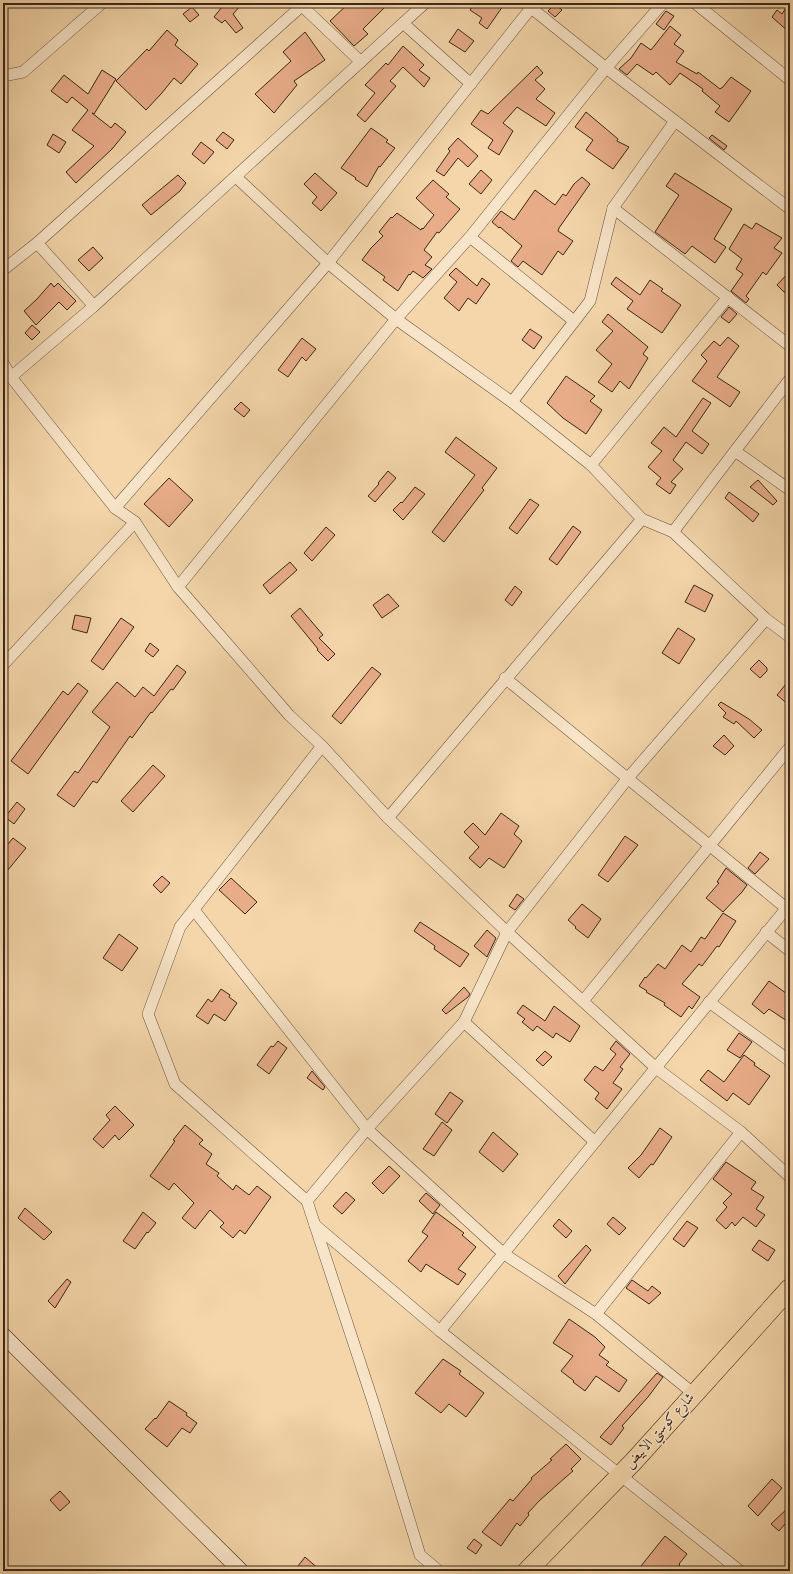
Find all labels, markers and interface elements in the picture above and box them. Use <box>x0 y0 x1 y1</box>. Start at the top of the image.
street label: شارع كوستي الابيض <box>621 1389 701 1475</box>

